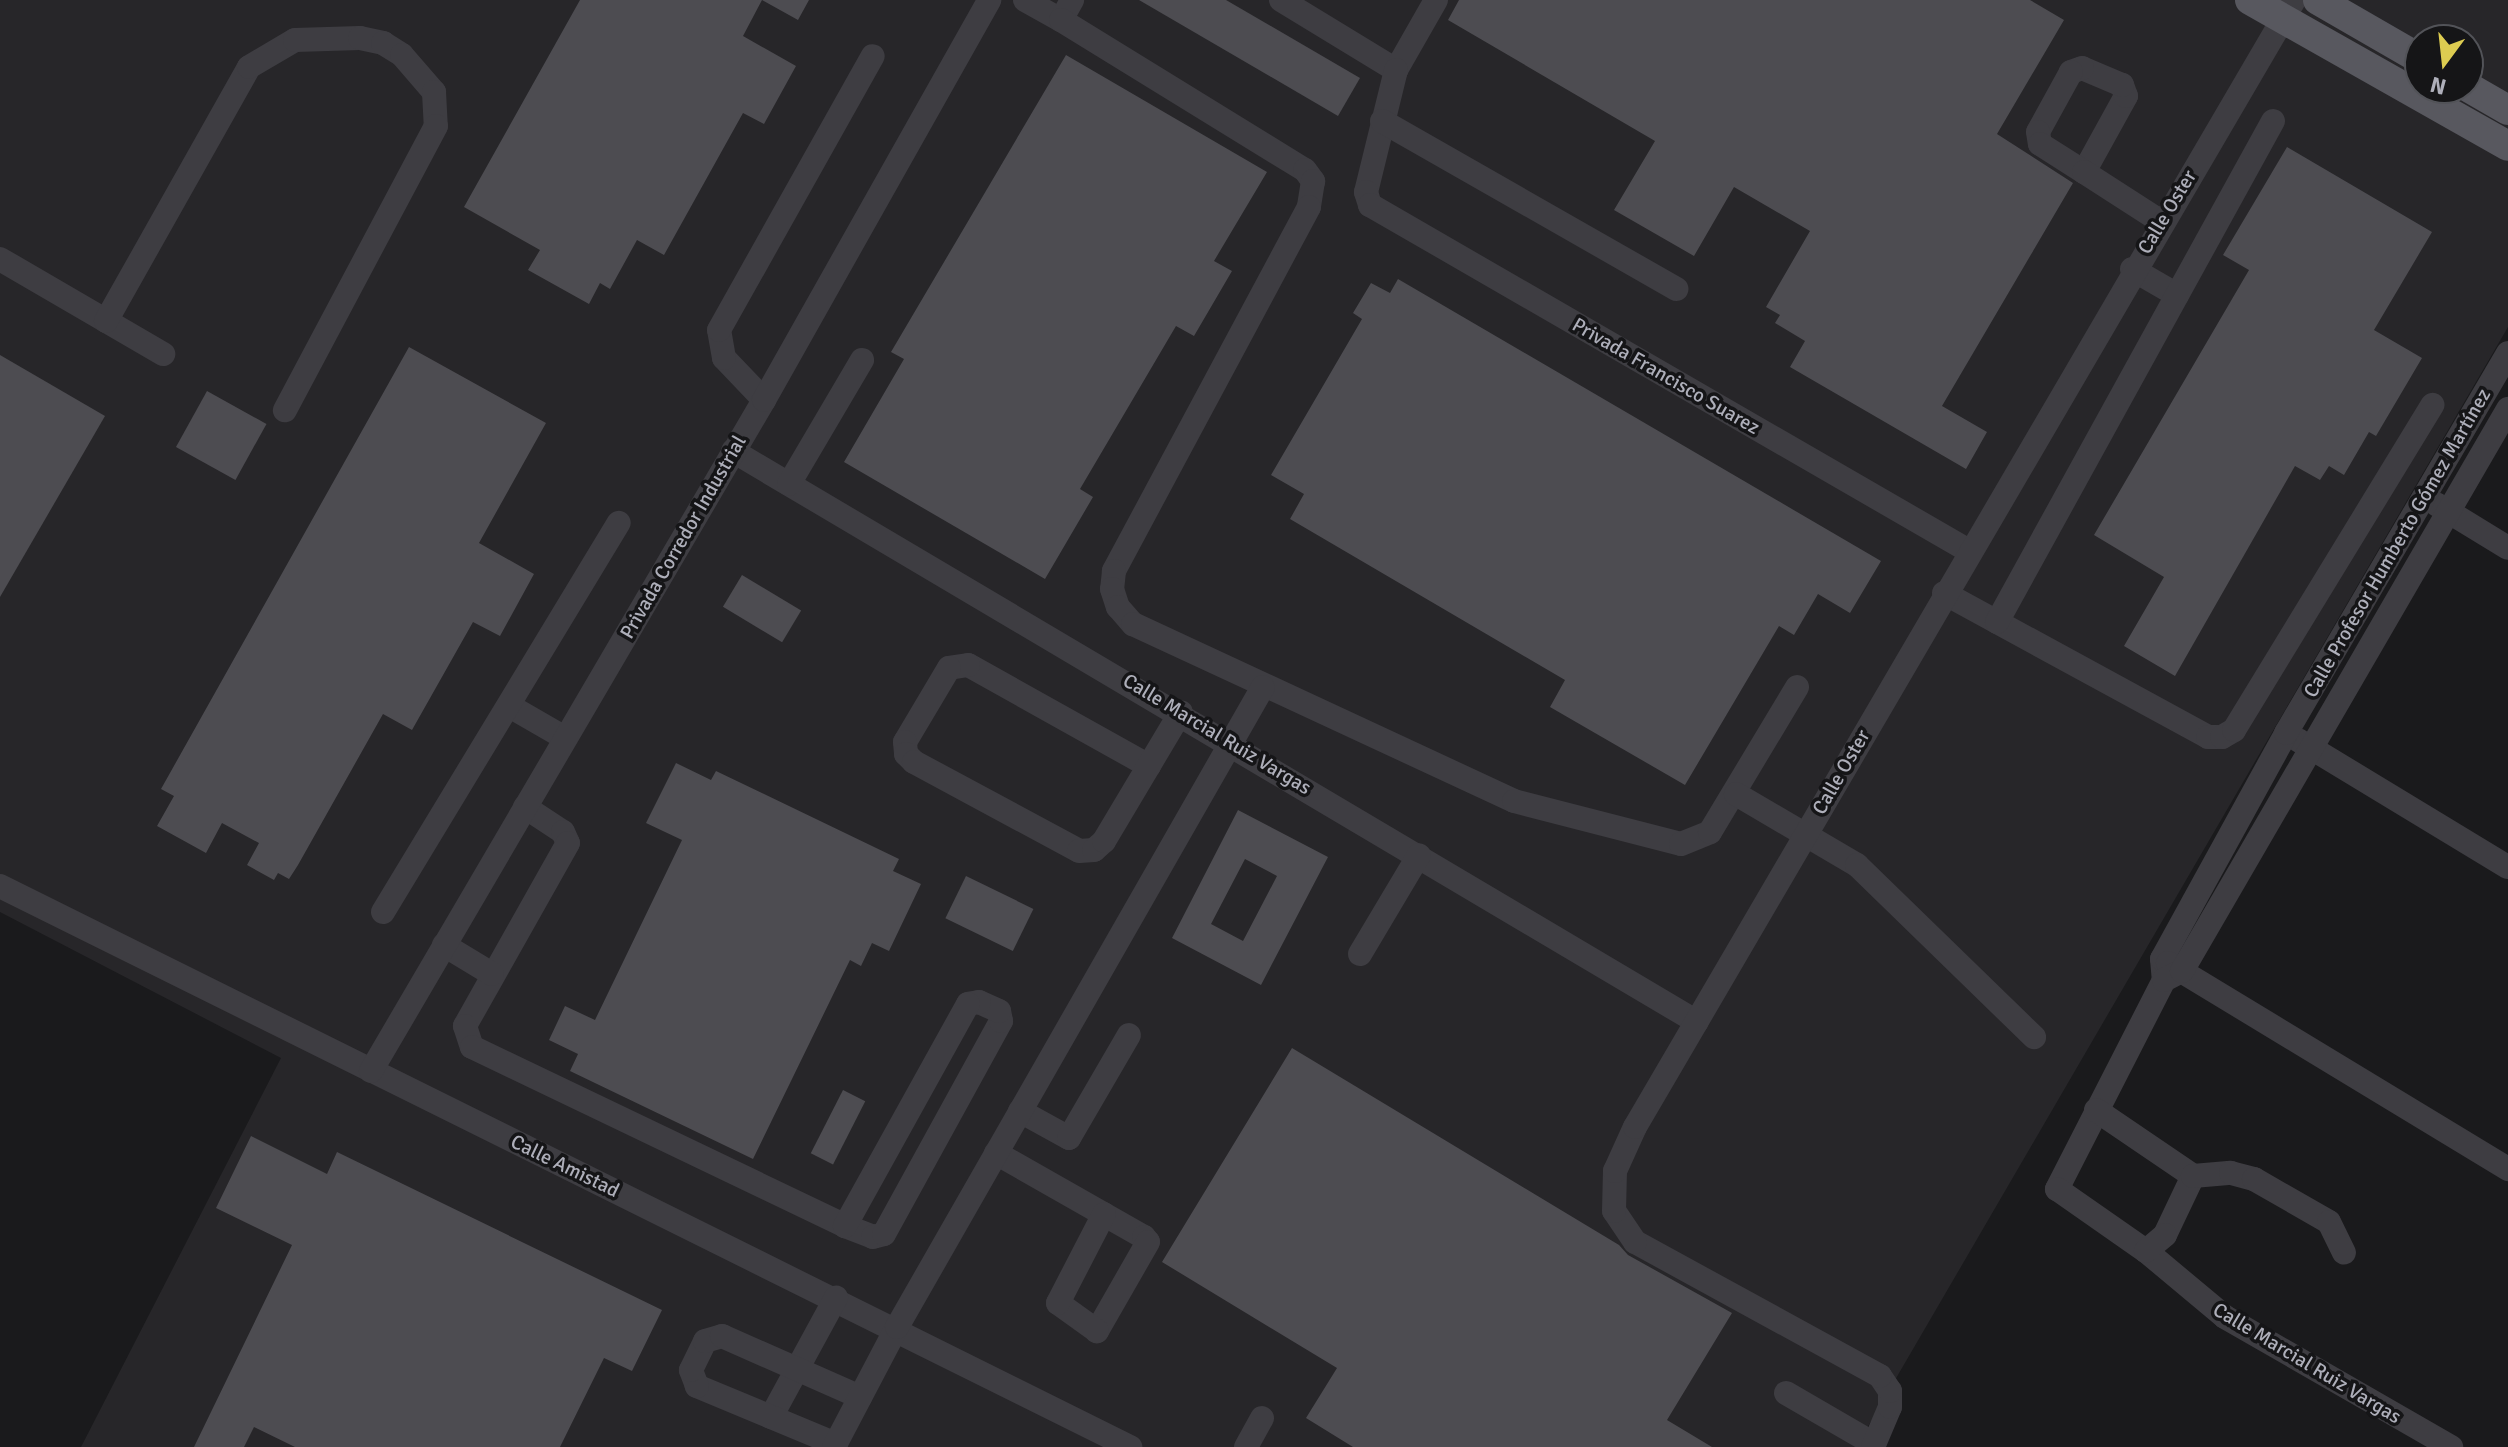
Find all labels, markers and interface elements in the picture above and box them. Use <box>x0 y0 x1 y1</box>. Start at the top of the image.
north arrow <box>2404 24 2484 104</box>
text: N <box>2427 71 2449 101</box>
street label: Calle Oster <box>2133 166 2201 258</box>
street label: Privada Francisco Suarez <box>1568 312 1764 440</box>
street label: Calle Profesor Humberto Gómez Martínez <box>2298 384 2496 702</box>
street label: Privada Corredor Industrial <box>615 431 751 643</box>
street label: Calle Marcial Ruiz Vargas <box>1119 668 1315 800</box>
street label: Calle Oster <box>1807 725 1875 819</box>
street label: Calle Amistad <box>507 1129 623 1203</box>
street label: Calle Marcial Ruiz Vargas <box>2209 1297 2405 1429</box>

